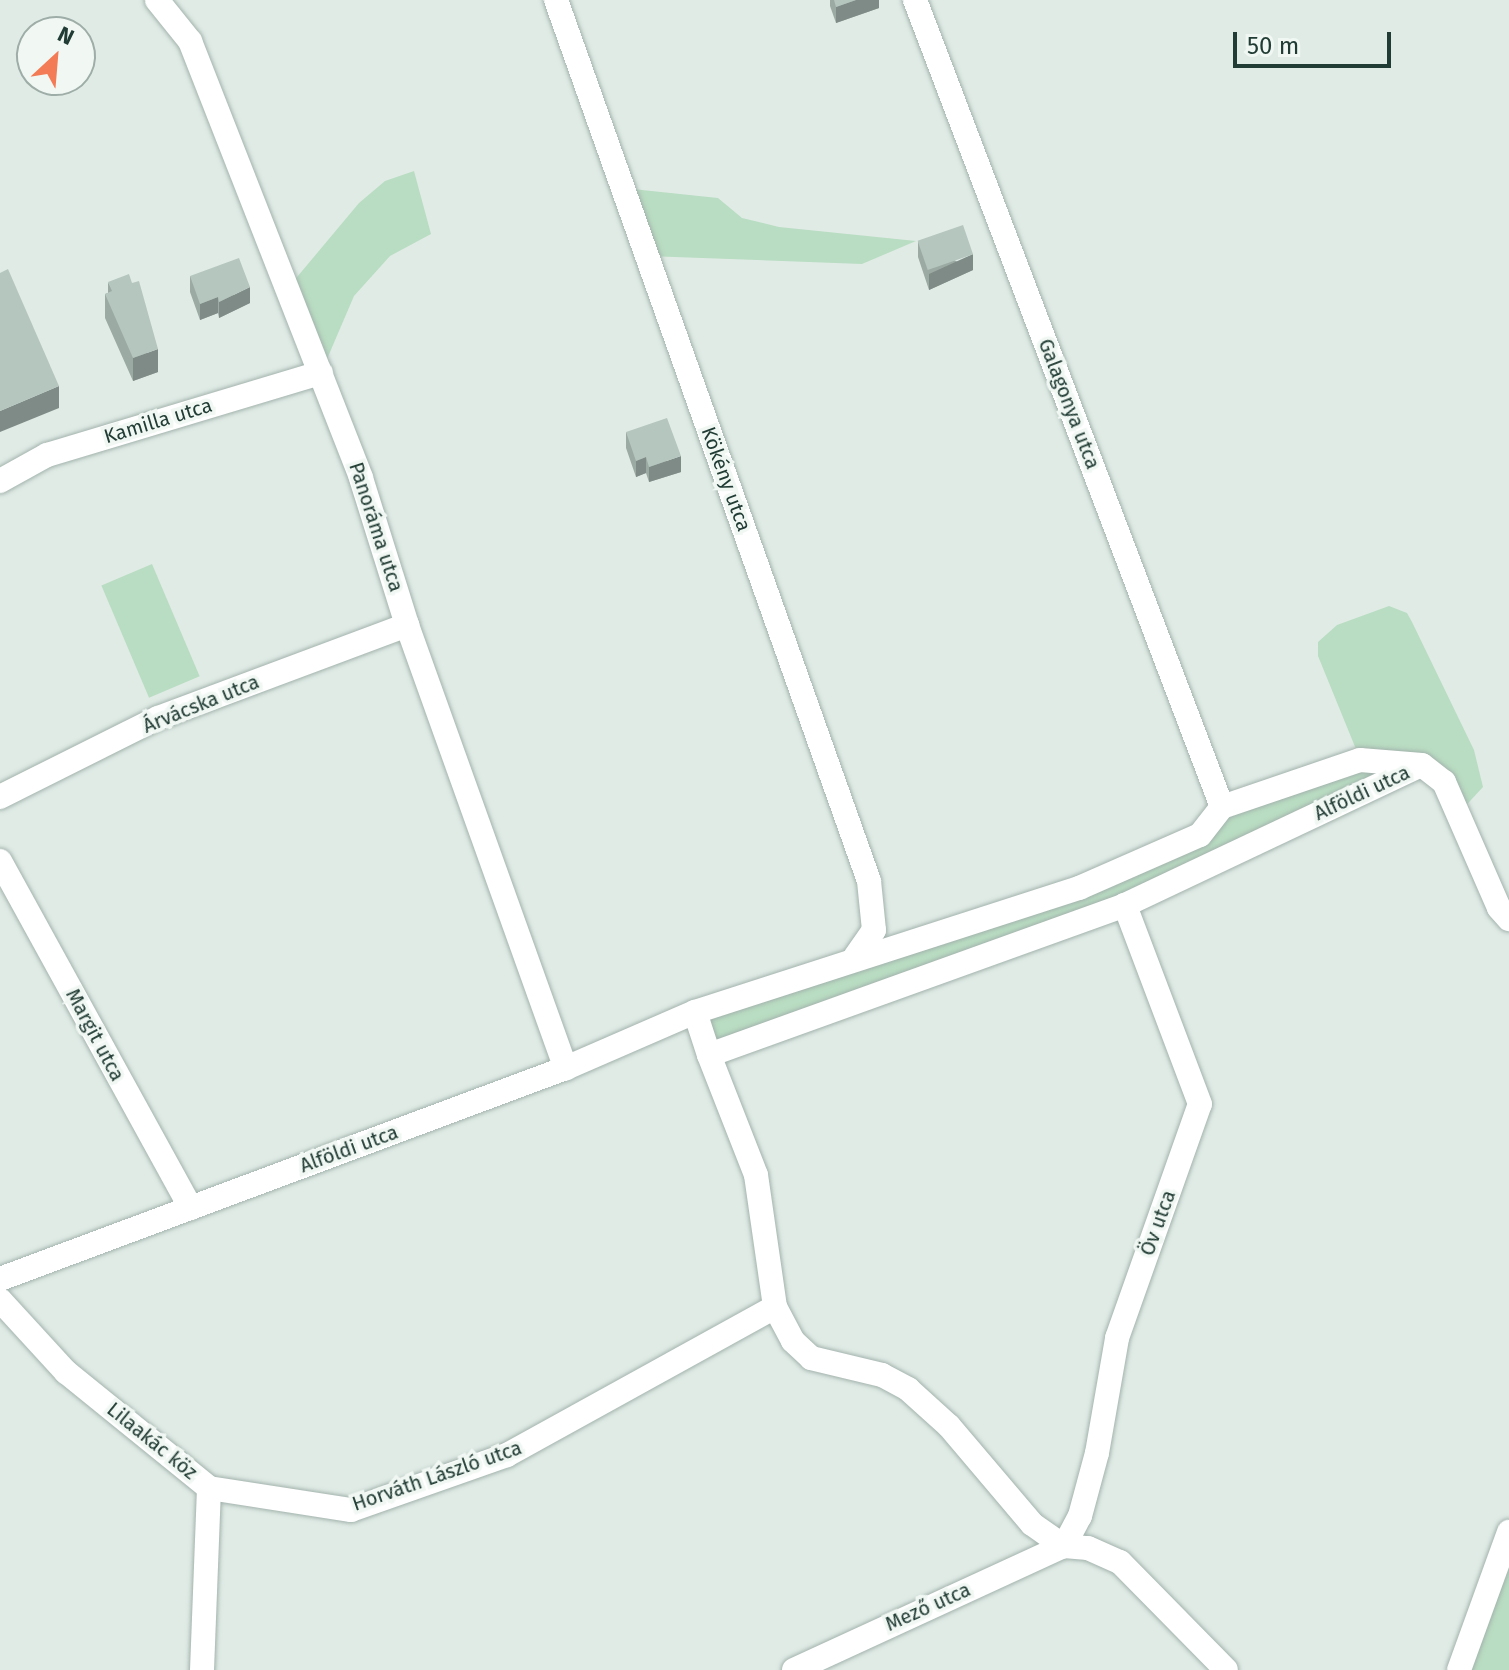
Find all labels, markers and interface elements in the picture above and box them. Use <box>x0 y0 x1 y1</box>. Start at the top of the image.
north arrow <box>16 16 96 96</box>
scale bar <box>1237 16 1395 66</box>
text: N <box>53 20 78 51</box>
text: 50 m <box>1247 32 1299 60</box>
street label: Galagonya utca <box>1033 335 1105 473</box>
street label: Kamilla utca <box>101 393 215 449</box>
street label: Kökény utca <box>696 423 756 535</box>
street label: Panoráma utca <box>344 459 408 595</box>
street label: Árvácska utca <box>139 670 263 738</box>
street label: Alföldi utca <box>1310 760 1414 826</box>
street label: Margit utca <box>61 985 129 1085</box>
street label: Alföldi utca <box>297 1120 401 1178</box>
street label: Öv utca <box>1135 1187 1181 1259</box>
street label: Lilaakác köz <box>102 1397 202 1485</box>
street label: Horváth László utca <box>349 1436 525 1516</box>
street label: Mező utca <box>882 1578 974 1636</box>

